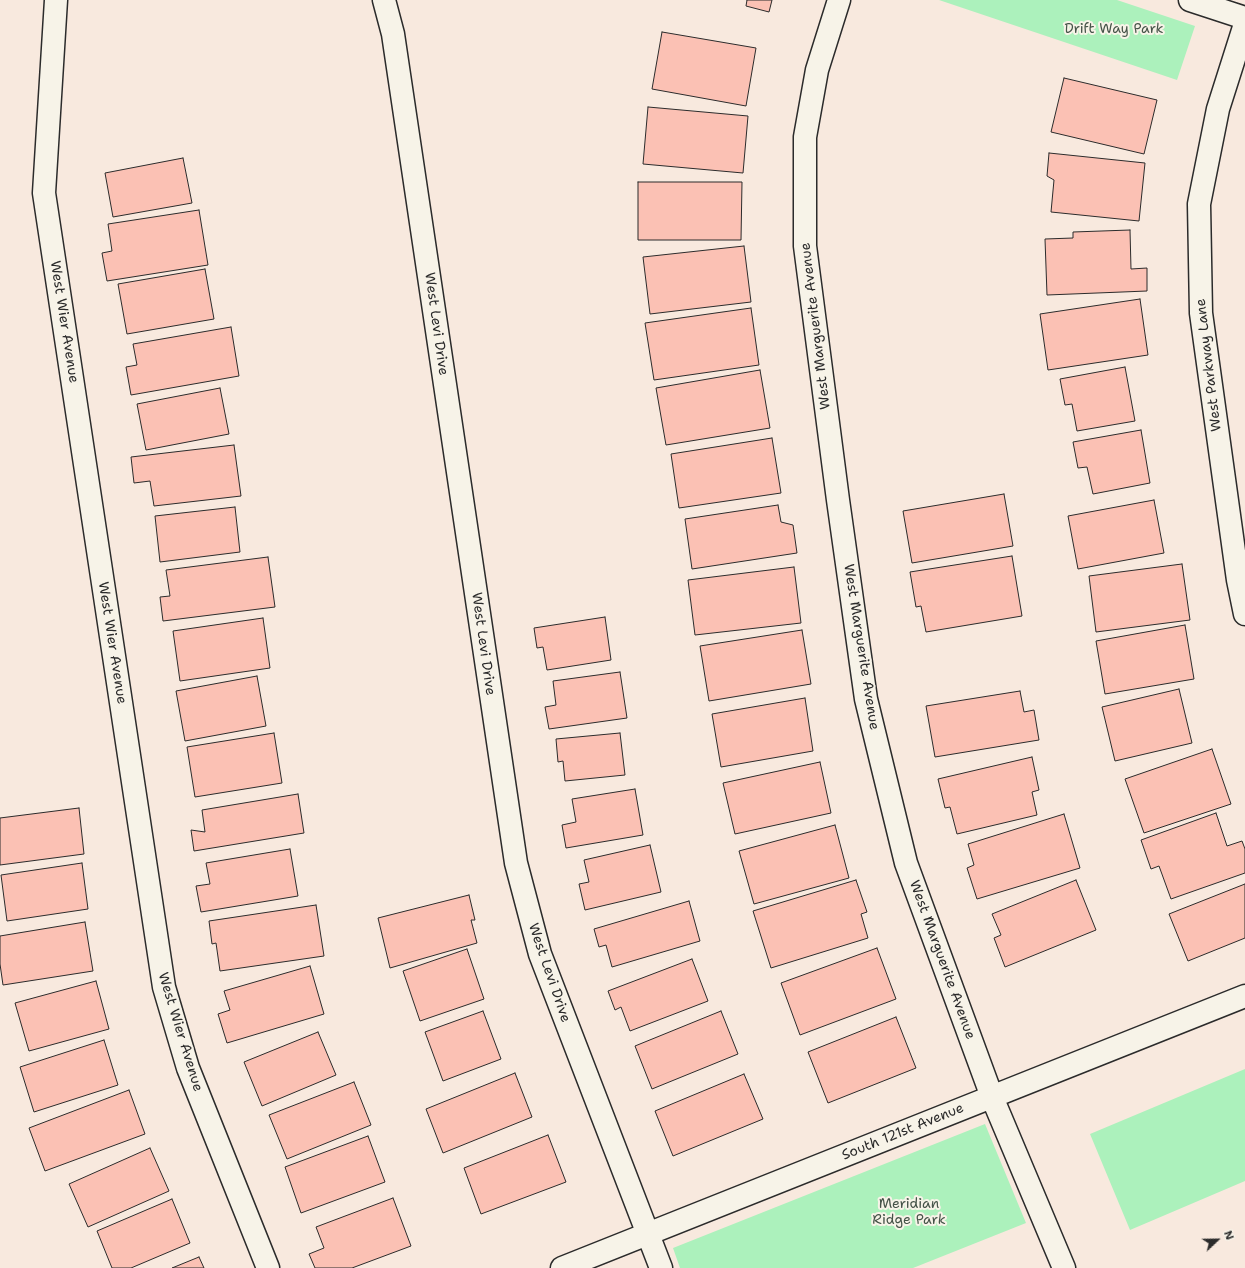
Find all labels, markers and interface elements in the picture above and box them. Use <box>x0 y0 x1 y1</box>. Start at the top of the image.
park label: Drift Way Park <box>1064 21 1164 37</box>
street label: West Marguerite Avenue <box>797 242 835 410</box>
street label: West Wier Avenue <box>46 260 82 384</box>
street label: West Levi Drive <box>420 271 452 377</box>
street label: West Parkway Lane <box>1192 297 1226 433</box>
street label: West Marguerite Avenue <box>840 563 882 731</box>
street label: West Wier Avenue <box>94 581 130 705</box>
street label: West Levi Drive <box>467 591 499 697</box>
street label: West Marguerite Avenue <box>905 878 979 1042</box>
street label: West Levi Drive <box>524 921 574 1025</box>
street label: West Wier Avenue <box>154 970 206 1094</box>
street label: South 121st Avenue <box>840 1100 966 1164</box>
park label: Meridian Ridge Park <box>872 1196 946 1228</box>
north arrow <box>1197 1220 1237 1260</box>
text: N <box>1220 1228 1237 1242</box>

